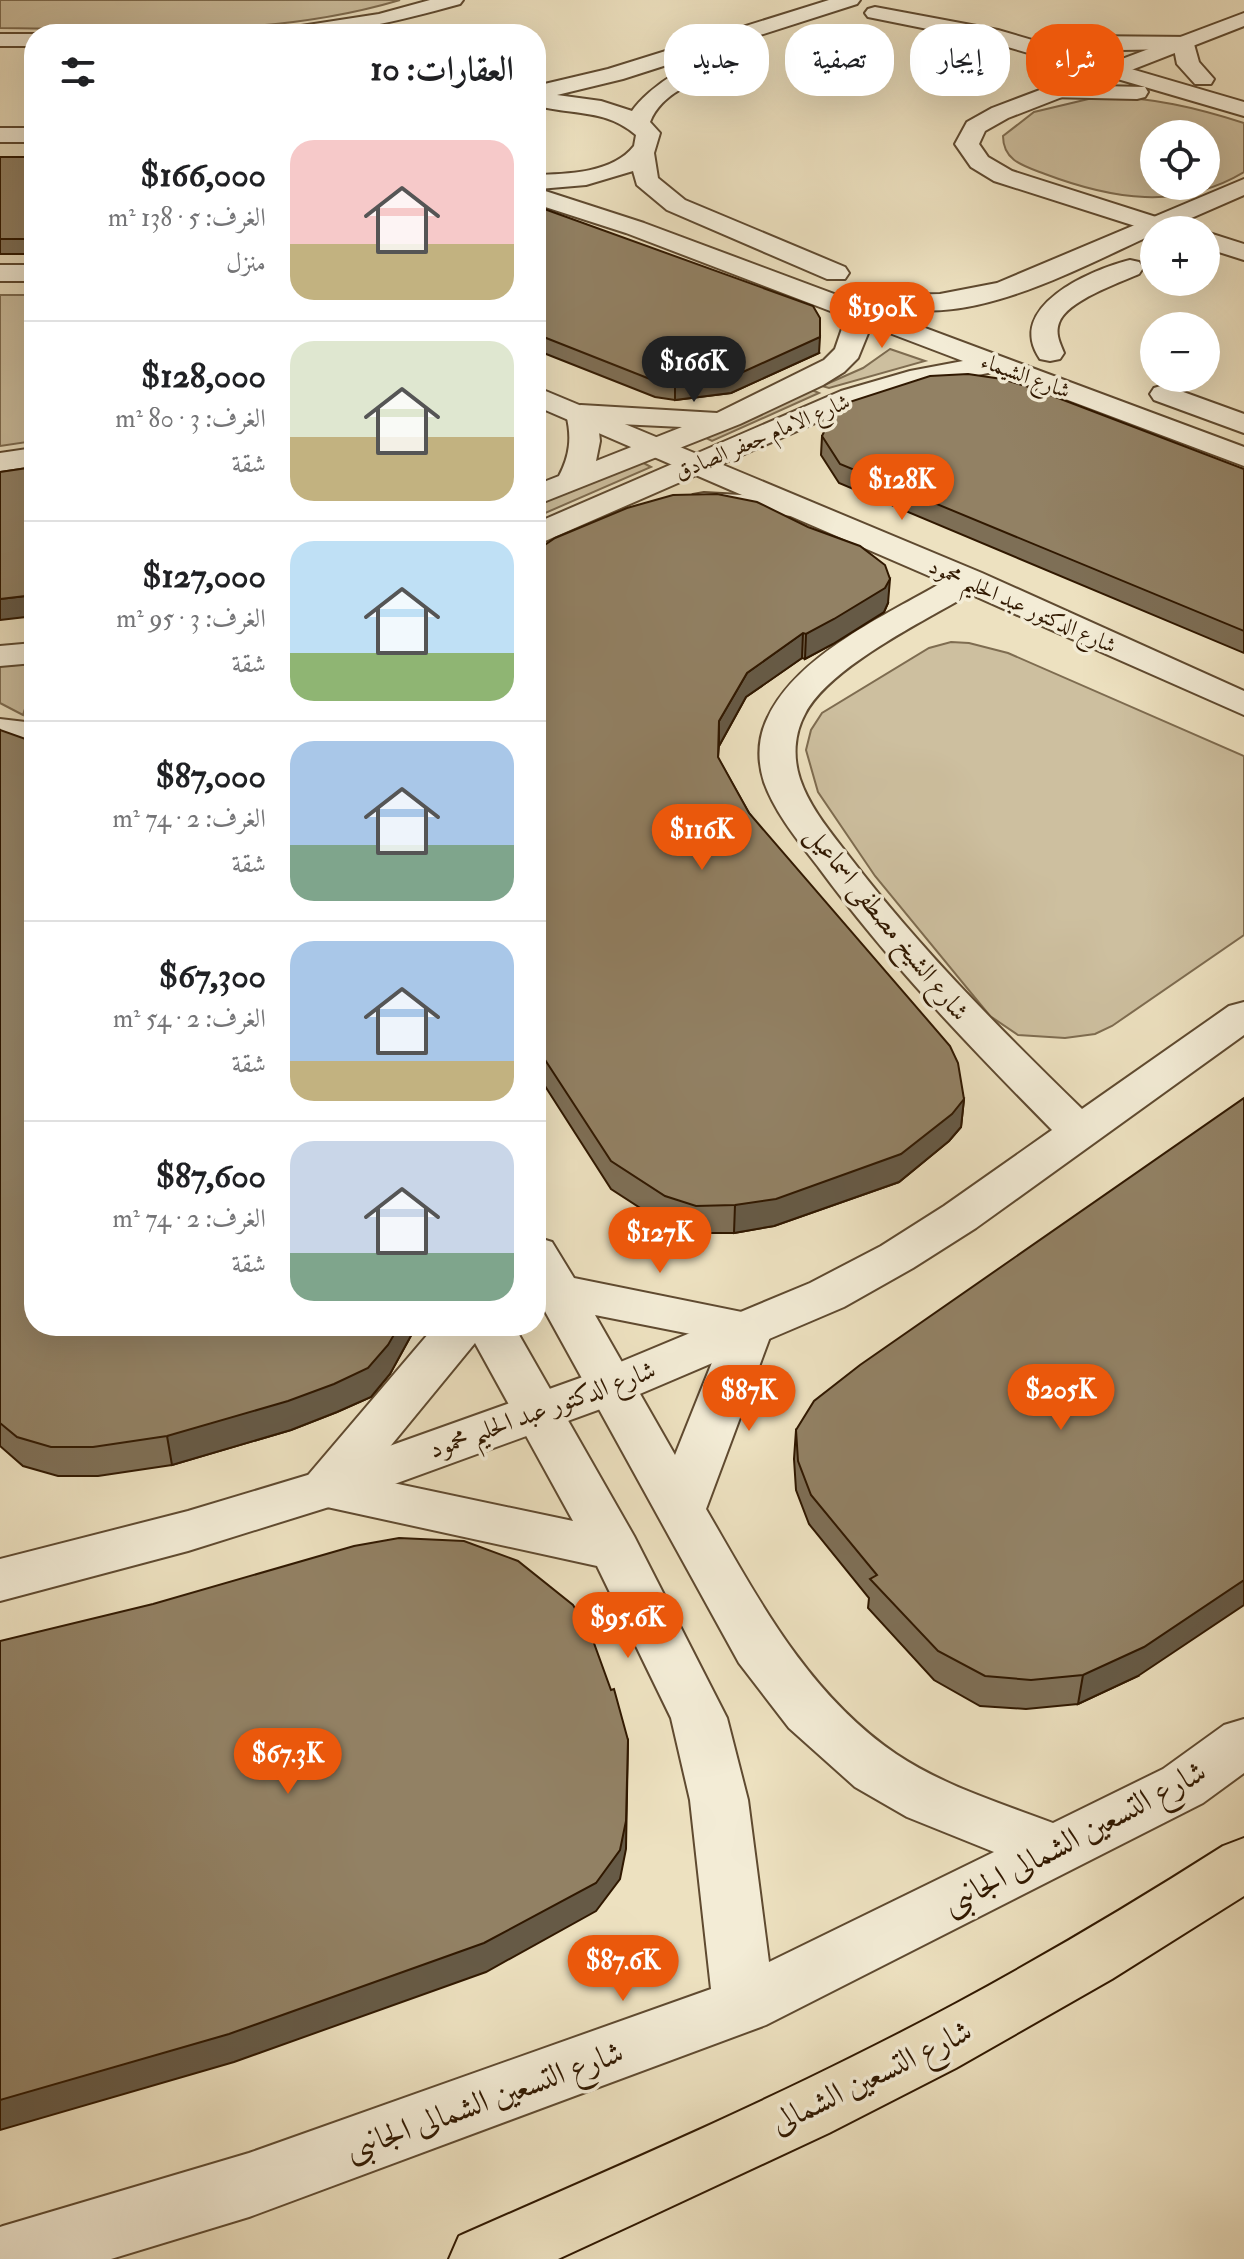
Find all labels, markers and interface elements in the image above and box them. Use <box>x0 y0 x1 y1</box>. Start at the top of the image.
chip: جديد <box>664 24 769 96</box>
chip: تصفية <box>785 24 894 96</box>
chip: إيجار <box>910 24 1010 96</box>
chip: شراء <box>1026 24 1124 96</box>
text: العقارات: 10 <box>370 48 514 91</box>
icon: filters <box>56 50 100 94</box>
map controls <box>1140 120 1220 392</box>
button: locate <box>1140 120 1220 200</box>
text: $166,000 <box>140 154 266 197</box>
icon: home <box>354 172 450 268</box>
text: الغرف: 5 · 138 m² <box>108 202 266 234</box>
button: + <box>1140 216 1220 296</box>
text: منزل <box>226 247 266 279</box>
pin: $190K <box>826 282 938 350</box>
text: $190K <box>848 292 916 324</box>
button: − <box>1140 312 1220 392</box>
pin: $166K <box>638 336 750 404</box>
text: $166K <box>660 346 728 378</box>
street label: شارع الشيماء <box>976 347 1074 409</box>
text: $128,000 <box>141 355 266 398</box>
icon: home <box>354 373 450 469</box>
street label: شارع الامام جعفر الصادق <box>671 387 856 491</box>
text: الغرف: 3 · 80 m² <box>115 403 266 435</box>
text: شقة <box>232 448 266 480</box>
pin: $128K <box>846 454 958 522</box>
text: $128K <box>868 464 936 496</box>
street label: شارع الدكتور عبد الحليم محمود <box>922 552 1121 666</box>
text: $127,000 <box>142 555 266 598</box>
icon: home <box>354 573 450 669</box>
text: الغرف: 3 · 95 m² <box>116 603 266 635</box>
text: شقة <box>232 648 266 680</box>
text: $87,000 <box>155 755 266 798</box>
icon: home <box>354 773 450 869</box>
text: الغرف: 2 · 74 m² <box>112 803 266 835</box>
pin: $116K <box>646 804 758 872</box>
text: $116K <box>670 814 734 846</box>
street label: شارع الشيخ مصطفى اسماعيل <box>793 820 976 1032</box>
text: شقة <box>232 848 266 880</box>
text: $67,300 <box>159 955 266 998</box>
icon: home <box>354 973 450 1069</box>
text: الغرف: 2 · 54 m² <box>113 1003 266 1035</box>
text: شقة <box>232 1048 266 1080</box>
text: $87,600 <box>156 1155 266 1198</box>
icon: home <box>354 1173 450 1269</box>
text: الغرف: 2 · 74 m² <box>112 1203 266 1235</box>
pin: $127K <box>604 1207 716 1275</box>
text: $127K <box>626 1217 694 1249</box>
text: شقة <box>232 1248 266 1280</box>
street label: شارع الدكتور عبد الحليم محمود <box>425 1354 663 1474</box>
pin: $205K <box>1005 1364 1117 1432</box>
pin: $87K <box>702 1365 796 1433</box>
text: $205K <box>1026 1374 1096 1406</box>
text: $87K <box>720 1375 778 1407</box>
pin: $95.6K <box>563 1592 693 1660</box>
text: $95.6K <box>590 1602 666 1634</box>
pin: $67.3K <box>223 1728 353 1796</box>
text: $67.3K <box>252 1738 324 1770</box>
street label: شارع التسعين الشمالى الجانبى <box>936 1751 1216 1930</box>
pin: $87.6K <box>558 1935 688 2003</box>
text: $87.6K <box>586 1945 660 1977</box>
street label: شارع التسعين الشمالى <box>764 2011 981 2148</box>
street label: شارع التسعين الشمالى الجانبى <box>340 2032 631 2176</box>

